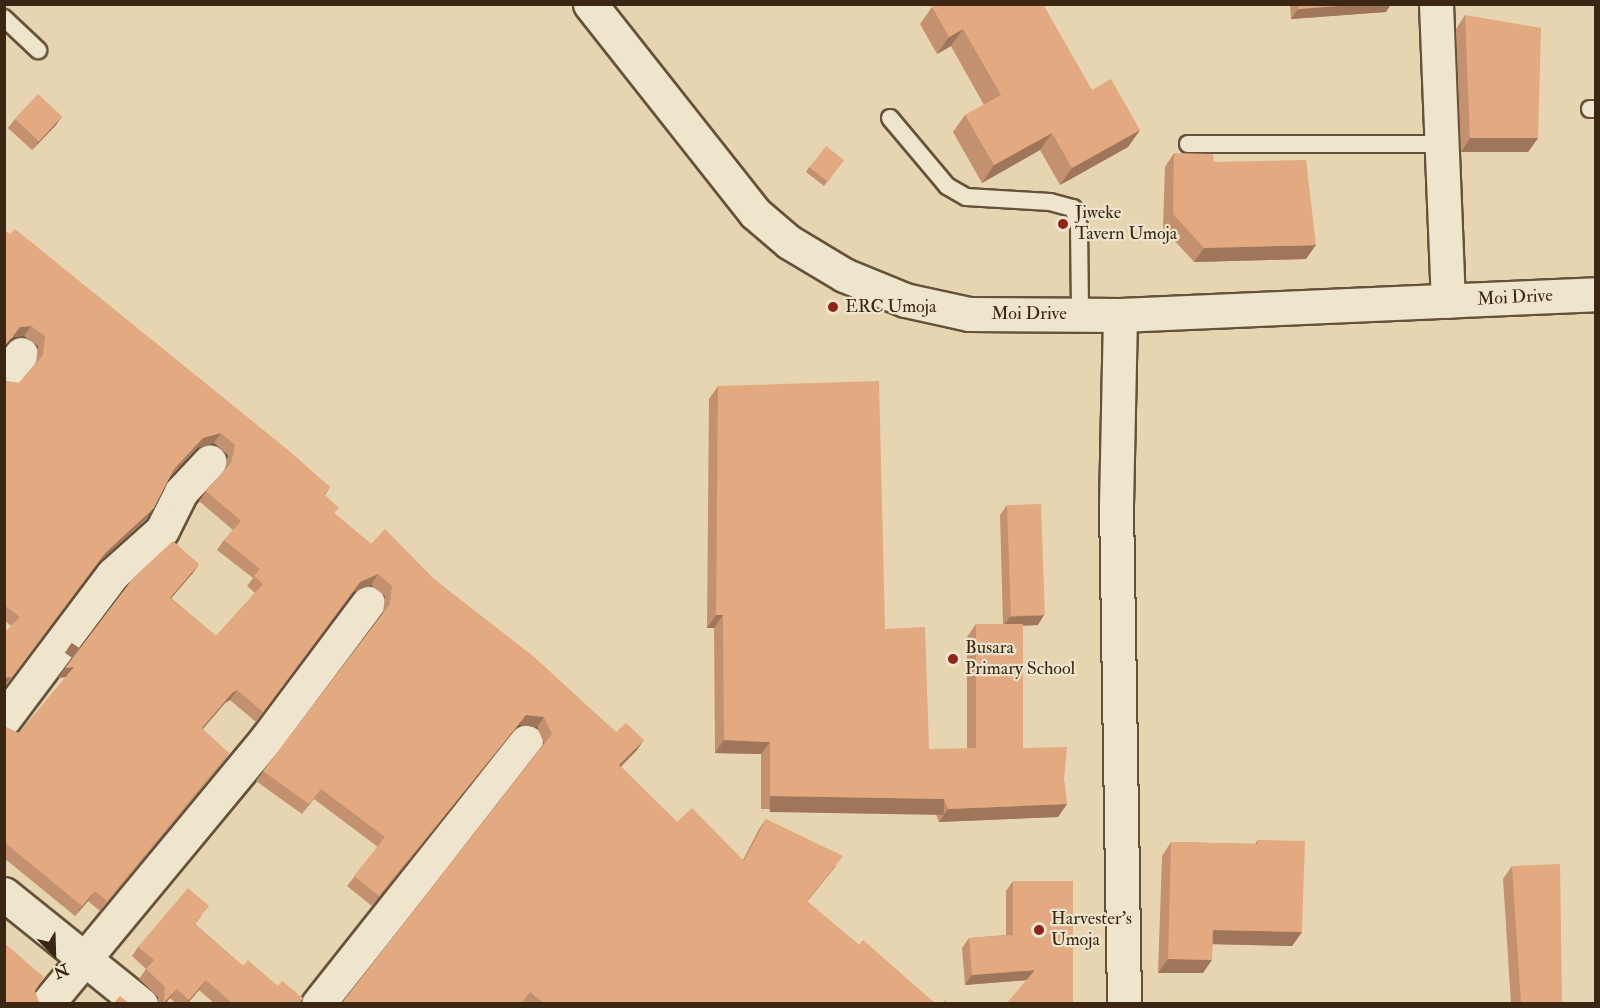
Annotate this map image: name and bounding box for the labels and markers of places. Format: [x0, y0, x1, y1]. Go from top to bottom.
place label: Jiweke Tavern Umoja [1075, 203, 1177, 246]
marker: Jiweke Tavern Umoja [1056, 217, 1070, 231]
place label: ERC Umoja [845, 296, 936, 318]
marker: ERC Umoja [826, 300, 840, 314]
place label: Busara Primary School [965, 638, 1075, 680]
marker: Busara Primary School [946, 652, 960, 666]
place label: Harvester's Umoja [1051, 909, 1132, 952]
marker: Harvester's Umoja [1032, 923, 1046, 937]

